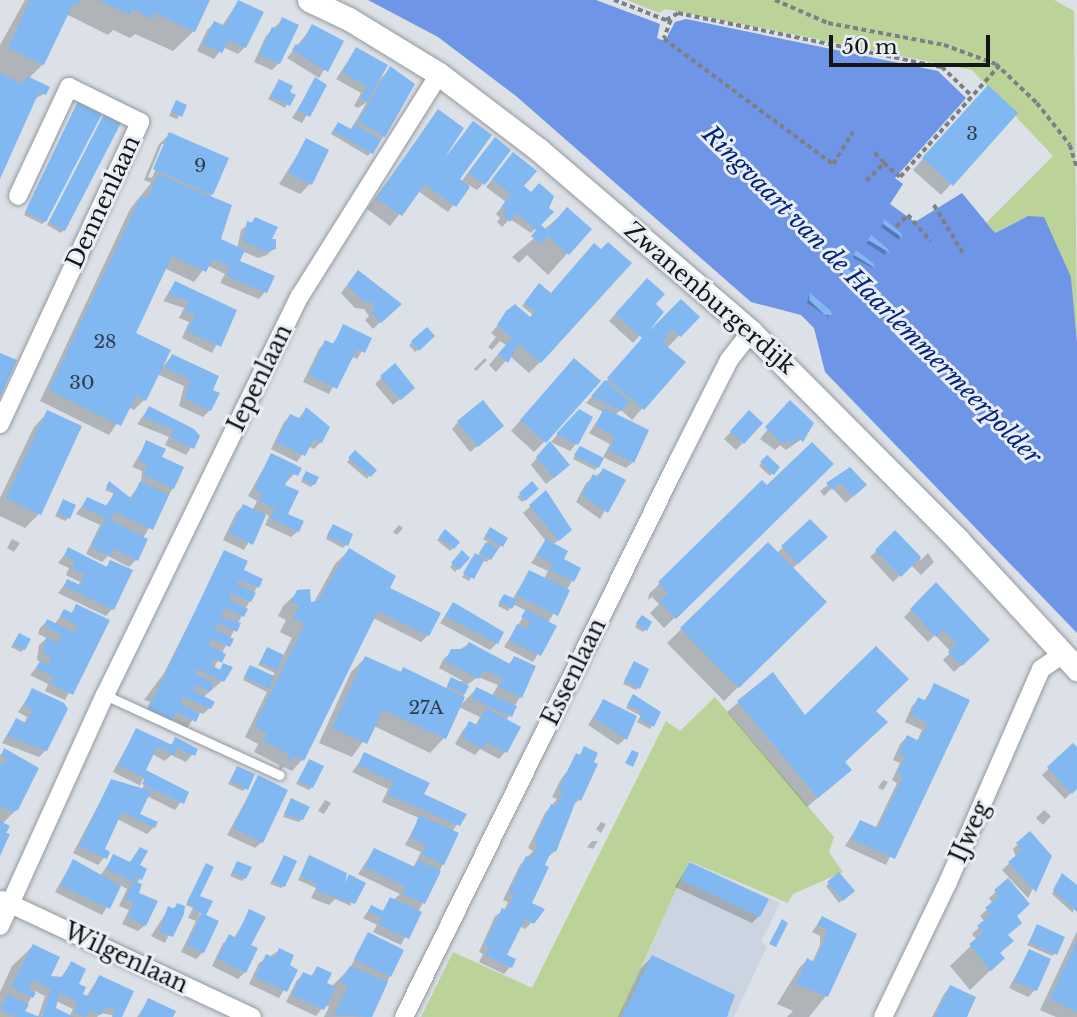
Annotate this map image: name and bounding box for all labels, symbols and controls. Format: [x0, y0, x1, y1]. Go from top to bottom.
scale bar [832, 21, 993, 65]
text: 50 m [842, 34, 897, 60]
water label: Ringvaart van de Haarlemmermeerpolder [696, 119, 1048, 471]
house number: 3 [966, 123, 978, 145]
street label: Dennenlaan [60, 131, 146, 273]
house number: 9 [194, 155, 206, 177]
street label: Zwanenburgerdijk [619, 216, 801, 380]
street label: Iepenlaan [222, 320, 298, 436]
house number: 28 [93, 331, 117, 353]
house number: 30 [69, 372, 95, 394]
street label: Essenlaan [536, 614, 612, 730]
house number: 27A [408, 697, 444, 719]
street label: IJweg [944, 797, 996, 867]
street label: Wilgenlaan [60, 917, 192, 999]

